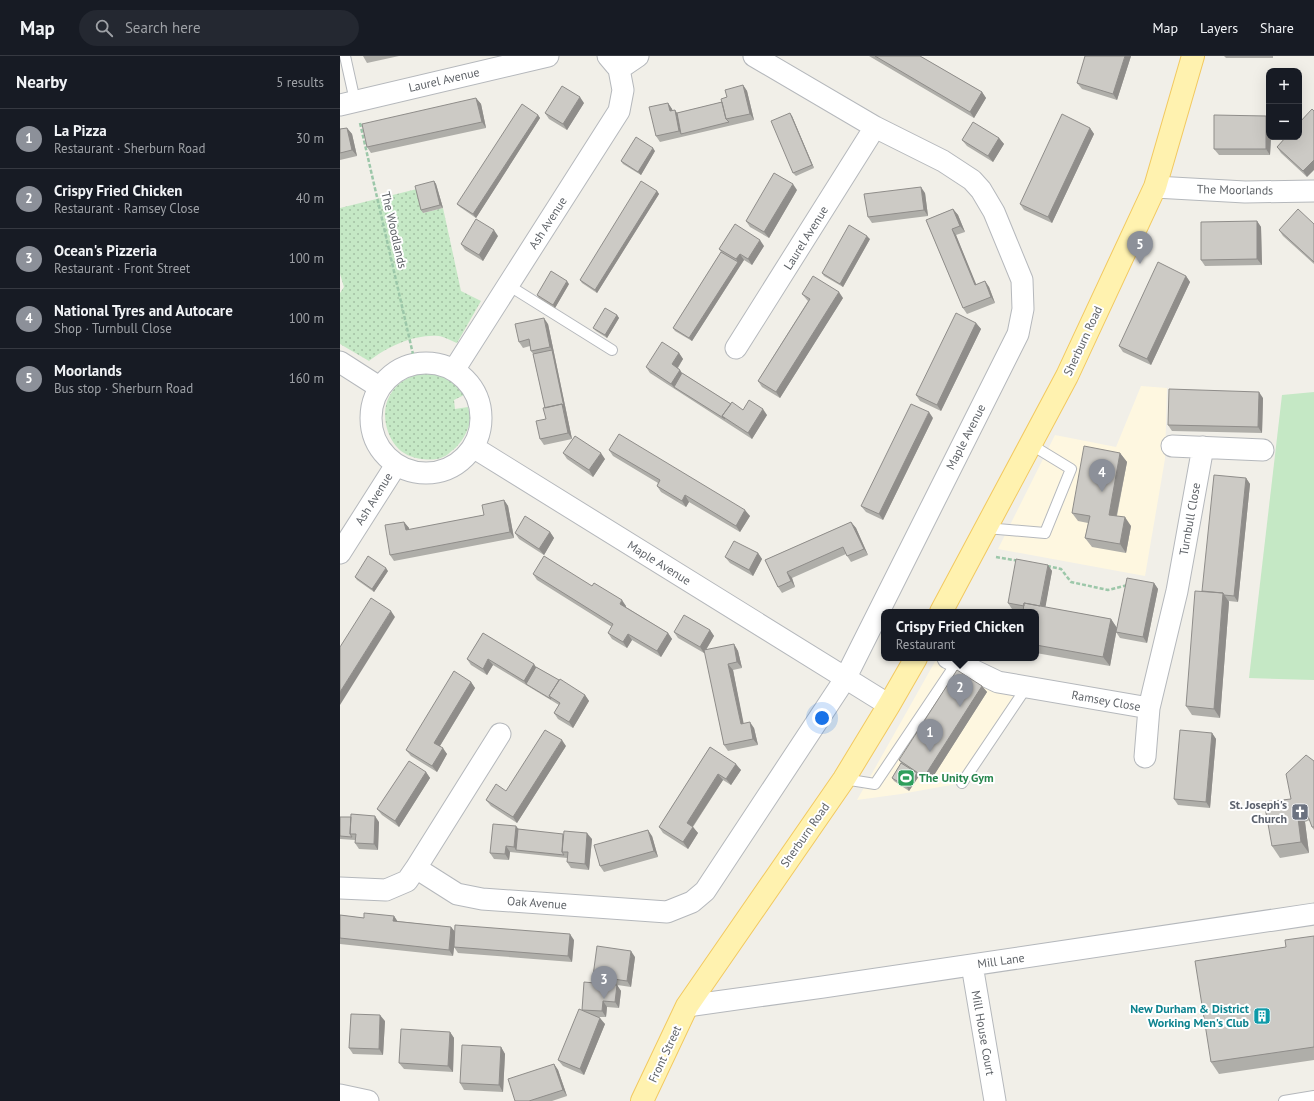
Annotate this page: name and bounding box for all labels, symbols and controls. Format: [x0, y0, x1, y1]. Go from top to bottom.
search box [79, 10, 359, 46]
text: Map [20, 16, 55, 40]
icon: search [93, 17, 115, 39]
text: Search here [125, 18, 201, 37]
text: Map [1152, 19, 1178, 37]
text: Layers [1200, 19, 1238, 37]
text: Share [1260, 19, 1294, 37]
street label: Laurel Avenue [407, 64, 481, 95]
map controls [1266, 68, 1302, 140]
button: + [1266, 68, 1302, 104]
text: Nearby [16, 71, 67, 93]
text: 5 results [276, 74, 324, 91]
button: − [1266, 104, 1302, 140]
text: La Pizza [54, 121, 107, 140]
text: 1 [25, 130, 33, 147]
text: 30 m [296, 130, 324, 147]
text: Restaurant · Sherburn Road [54, 140, 205, 157]
text: Crispy Fried Chicken [54, 181, 183, 200]
street label: The Moorlands [1197, 181, 1273, 198]
text: 2 [25, 190, 33, 207]
text: 40 m [296, 190, 324, 207]
street label: The Woodlands [378, 190, 411, 270]
street label: Ash Avenue [525, 194, 570, 252]
text: Restaurant · Ramsey Close [54, 200, 200, 217]
street label: Laurel Avenue [780, 203, 831, 272]
pin: 5 [1127, 231, 1153, 264]
text: Ocean's Pizzeria [54, 241, 157, 260]
text: 3 [25, 250, 33, 267]
text: 100 m [289, 250, 324, 267]
text: Restaurant · Front Street [54, 260, 190, 277]
text: National Tyres and Autocare [54, 301, 233, 320]
street label: Sherburn Road [1060, 303, 1105, 378]
text: 4 [25, 310, 33, 327]
text: 100 m [289, 310, 324, 327]
text: Shop · Turnbull Close [54, 320, 172, 337]
text: Moorlands [54, 361, 122, 380]
text: 5 [25, 370, 33, 387]
text: 160 m [289, 370, 324, 387]
text: Bus stop · Sherburn Road [54, 380, 193, 397]
street label: Maple Avenue [943, 401, 989, 472]
pin: 4 [1089, 459, 1115, 492]
street label: Ash Avenue [352, 470, 396, 528]
street label: Turnbull Close [1176, 481, 1203, 556]
street label: Maple Avenue [625, 537, 694, 588]
popup [881, 609, 1039, 661]
text: Crispy Fried Chicken [896, 617, 1024, 636]
text: Restaurant [896, 636, 955, 653]
pin: 2 [947, 674, 973, 707]
street label: Ramsey Close [1070, 687, 1142, 714]
your location [812, 708, 832, 728]
pin: 1 [917, 719, 943, 752]
sports icon: The Unity Gym [896, 768, 916, 788]
place label: The Unity Gym [919, 770, 994, 785]
place label: St. Joseph's Church [1229, 797, 1287, 826]
street label: Sherburn Road [777, 800, 832, 870]
church icon: St. Joseph's Church [1290, 802, 1310, 822]
street label: Oak Avenue [507, 893, 567, 912]
street label: Mill Lane [976, 950, 1025, 971]
pin: 3 [591, 966, 617, 999]
street label: Mill House Court [969, 989, 998, 1077]
place label: New Durham & District Working Men's Club [1130, 1001, 1250, 1030]
building icon: New Durham & District Working Men's Club [1252, 1006, 1272, 1026]
street label: Front Street [645, 1023, 684, 1085]

